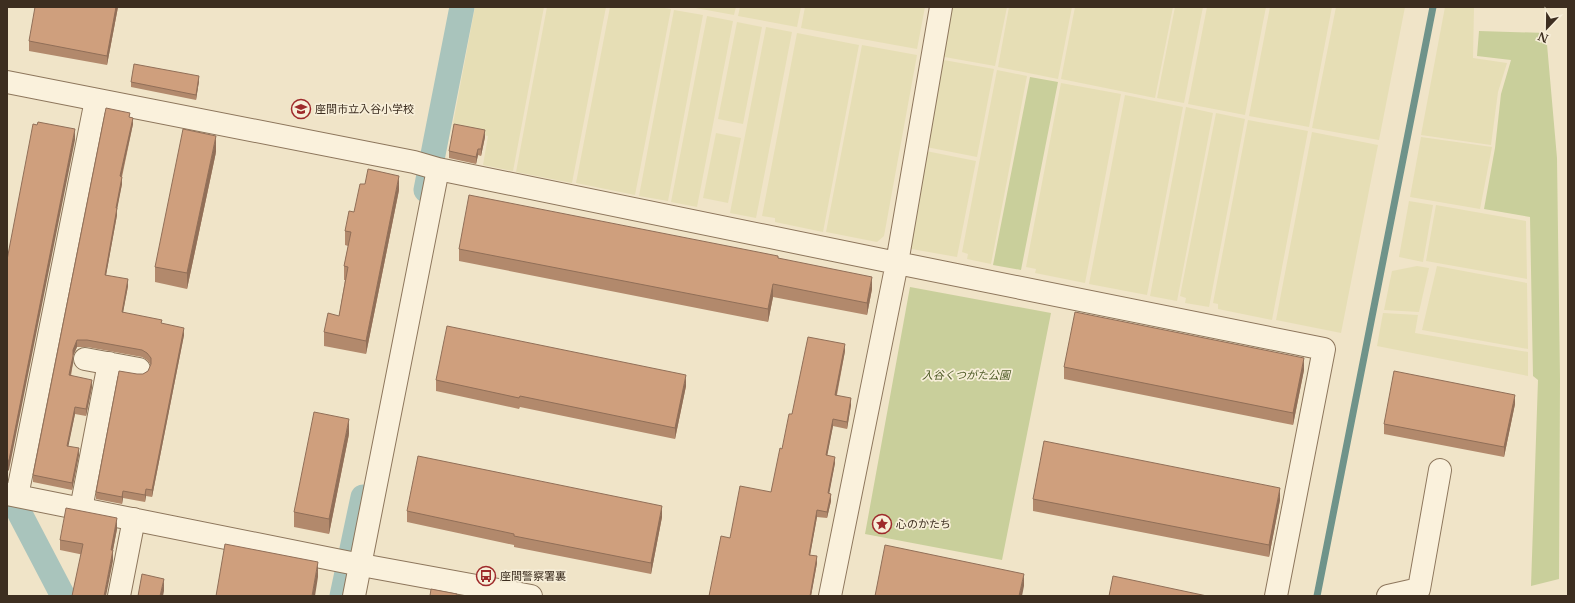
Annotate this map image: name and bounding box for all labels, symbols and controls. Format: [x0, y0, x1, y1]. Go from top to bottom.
north arrow [1527, 8, 1567, 48]
text: N [1535, 29, 1551, 46]
school or university icon: 座間市立入谷小学校 [290, 98, 312, 120]
place label: 座間市立入谷小学校 [315, 102, 414, 116]
park label: 入谷くつがた公園 [922, 368, 1012, 382]
place icon: 心のかたち [871, 513, 893, 535]
place label: 心のかたち [896, 517, 951, 531]
bus stop icon: 座間警察署裏 [475, 565, 497, 587]
place label: 座間警察署裏 [500, 569, 566, 583]

